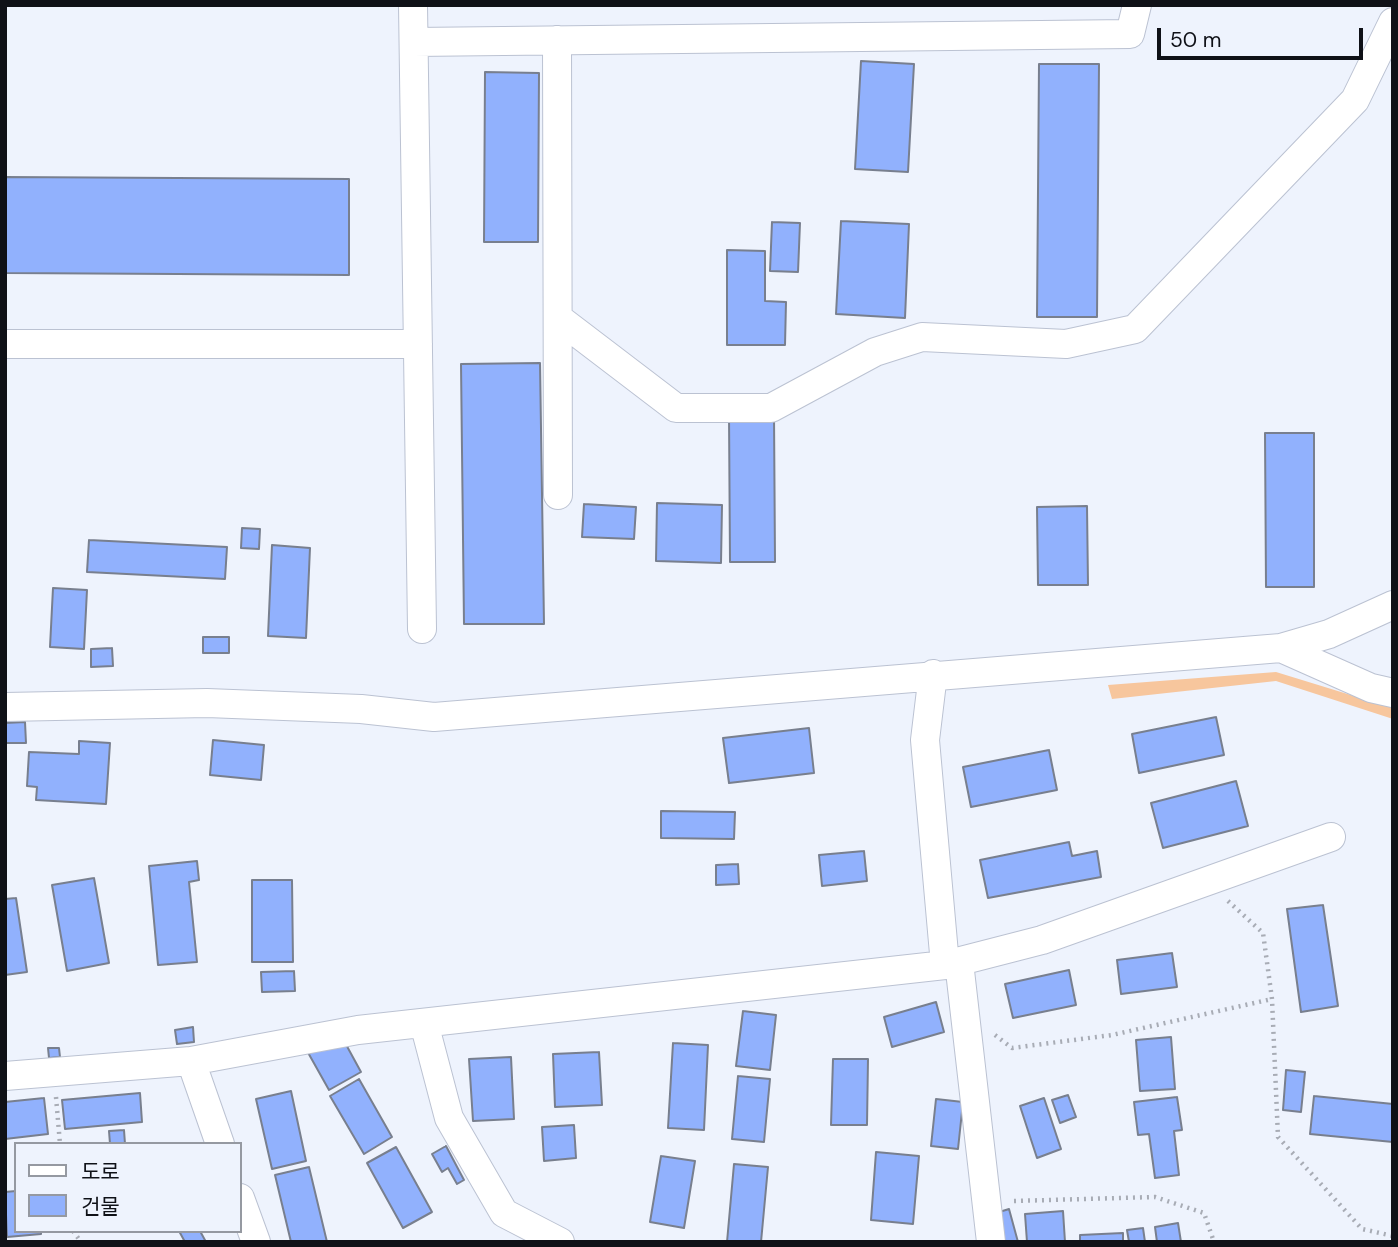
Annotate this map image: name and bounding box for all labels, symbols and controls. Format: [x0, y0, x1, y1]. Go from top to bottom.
scale bar [1160, 14, 1366, 58]
text: 50 m [1170, 26, 1221, 54]
legend [14, 1142, 242, 1233]
text: 도로 [81, 1158, 120, 1186]
text: 건물 [81, 1193, 120, 1221]

